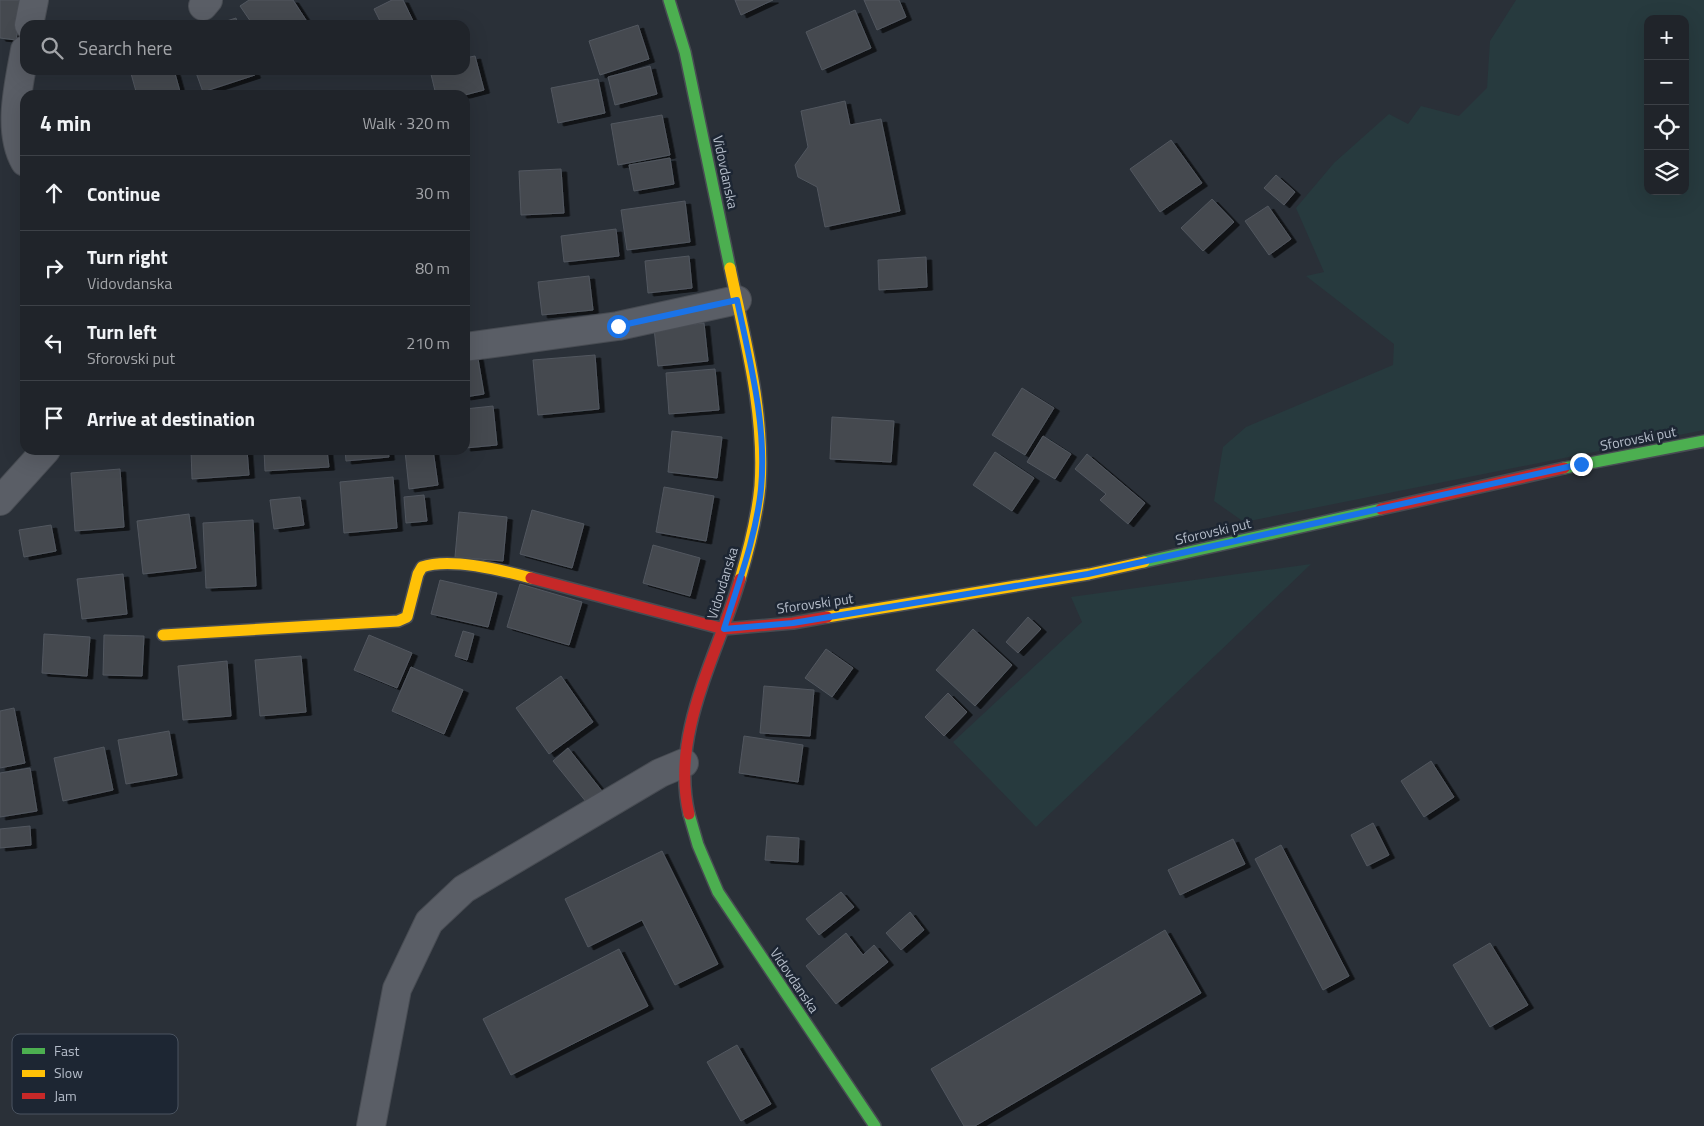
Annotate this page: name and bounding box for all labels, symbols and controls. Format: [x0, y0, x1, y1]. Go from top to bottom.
map controls [1644, 15, 1689, 195]
button: + [1644, 15, 1689, 60]
search box [20, 20, 470, 75]
text: Search here [78, 33, 172, 62]
icon: search [38, 34, 66, 62]
button: − [1644, 60, 1689, 105]
button: locate [1644, 105, 1689, 150]
text: 4 min [40, 107, 91, 139]
text: Walk · 320 m [362, 111, 450, 135]
street label: Vidovdanska [708, 133, 744, 211]
button: layers [1644, 150, 1689, 195]
icon: ahead [40, 179, 68, 207]
text: Continue [87, 179, 160, 208]
text: 30 m [415, 181, 450, 205]
text: Turn right [87, 242, 168, 271]
icon: right [40, 254, 68, 282]
text: 80 m [415, 256, 450, 280]
text: Vidovdanska [87, 271, 172, 295]
route start [607, 315, 630, 338]
text: Turn left [87, 317, 157, 346]
icon: left [40, 329, 68, 357]
text: 210 m [406, 331, 450, 355]
text: Sforovski put [87, 346, 175, 370]
icon: arrive [40, 404, 68, 432]
text: Arrive at destination [87, 404, 255, 433]
street label: Sforovski put [1598, 420, 1678, 456]
route end [1570, 453, 1593, 476]
street label: Sforovski put [1173, 512, 1253, 550]
street label: Vidovdanska [701, 544, 743, 622]
street label: Sforovski put [775, 587, 855, 619]
street label: Vidovdanska [765, 943, 825, 1017]
legend [12, 1034, 178, 1114]
text: Fast [54, 1040, 79, 1061]
text: Slow [54, 1062, 83, 1083]
text: Jam [54, 1085, 77, 1106]

